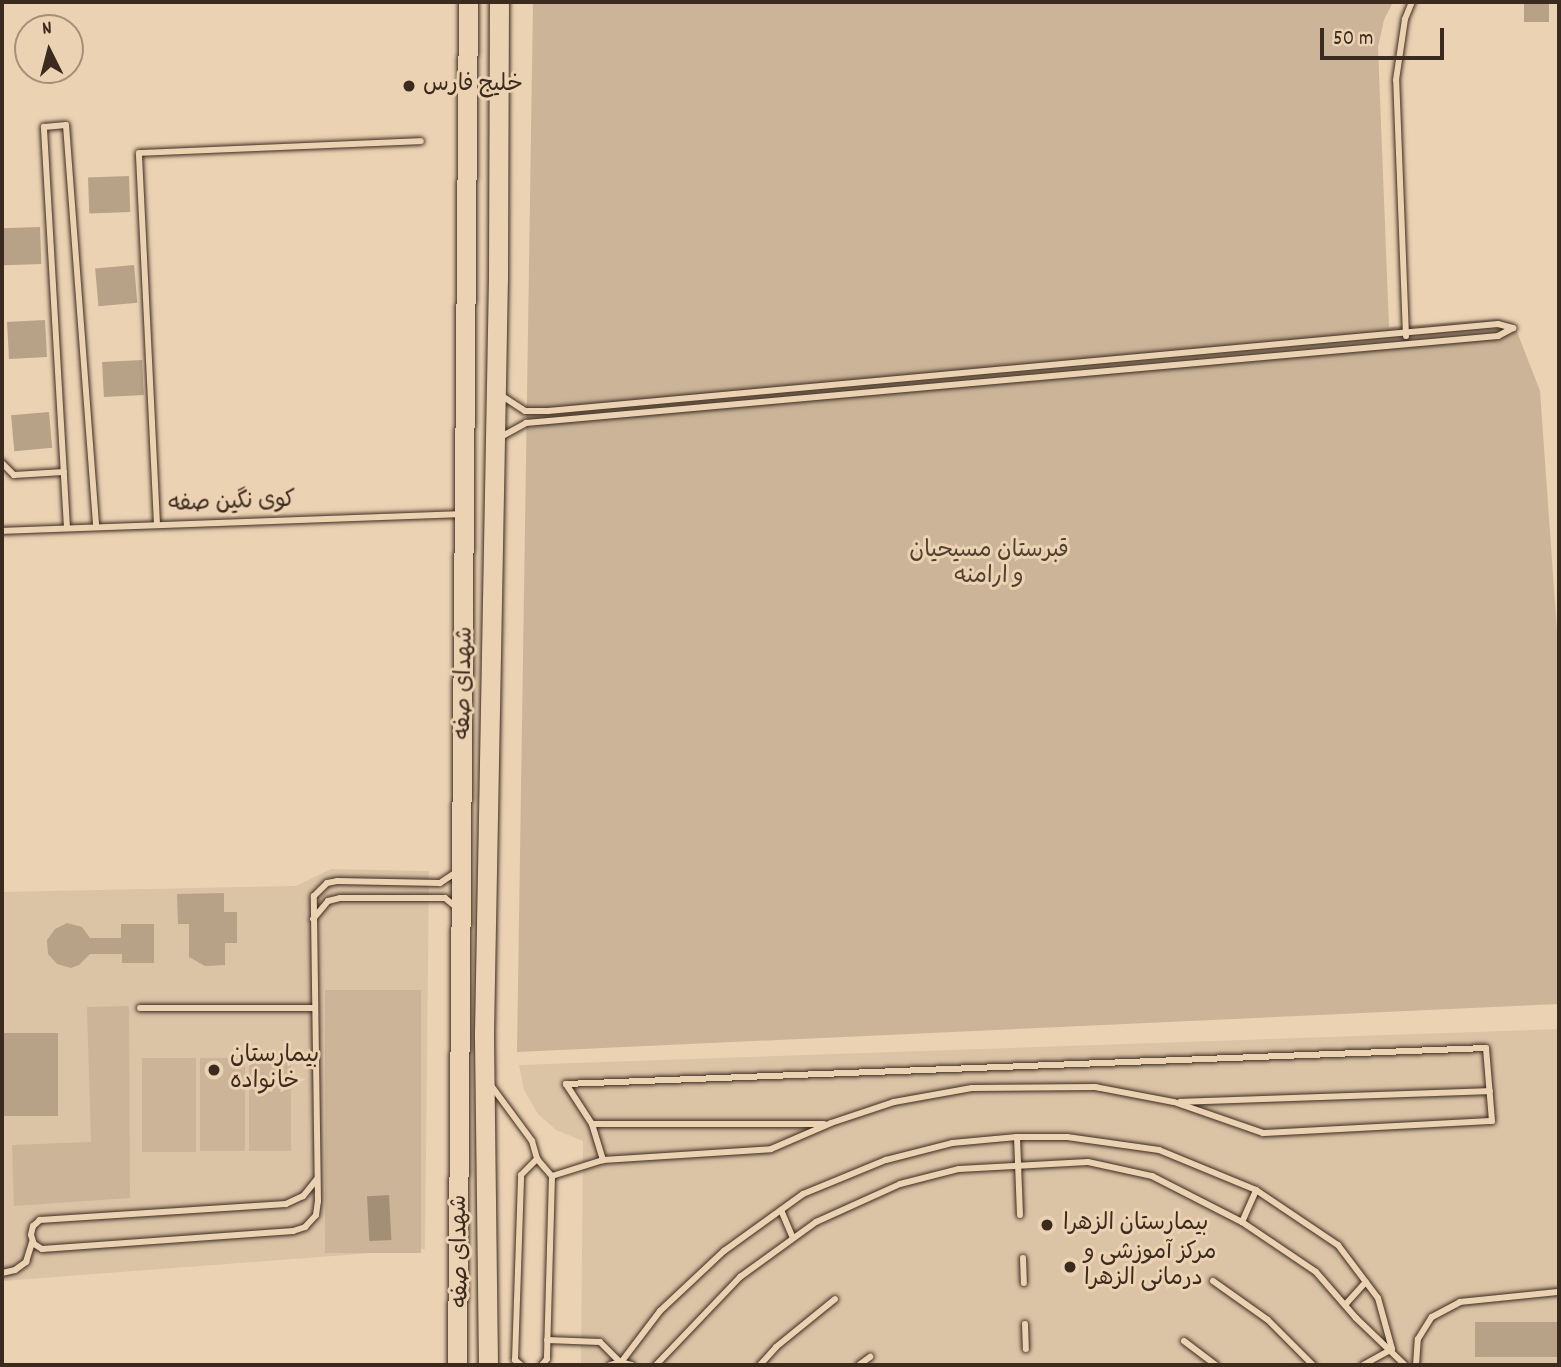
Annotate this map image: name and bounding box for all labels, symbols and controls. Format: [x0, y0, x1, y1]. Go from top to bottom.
north arrow [14, 14, 84, 84]
scale bar [1323, 14, 1447, 58]
text: N [41, 16, 53, 44]
text: 50 m [1333, 25, 1373, 55]
place label: خلیج فارس [423, 72, 523, 100]
marker: خلیج فارس [401, 78, 417, 94]
street label: کوی نگین صفه [168, 488, 296, 520]
park label: قبرستان مسیحیان و ارامنه [909, 538, 1069, 592]
street label: شهدای صفه [451, 626, 481, 740]
place label: بیمارستان خانواده [230, 1043, 319, 1097]
marker: بیمارستان خانواده [204, 1060, 224, 1080]
street label: شهدای صفه [447, 1194, 477, 1308]
place label: بیمارستان الزهرا [1063, 1211, 1209, 1239]
marker: بیمارستان الزهرا [1037, 1215, 1057, 1235]
place label: مرکز آموزشی و درمانی الزهرا [1084, 1240, 1216, 1294]
marker: مرکز آموزشی و درمانی الزهرا [1062, 1259, 1078, 1275]

